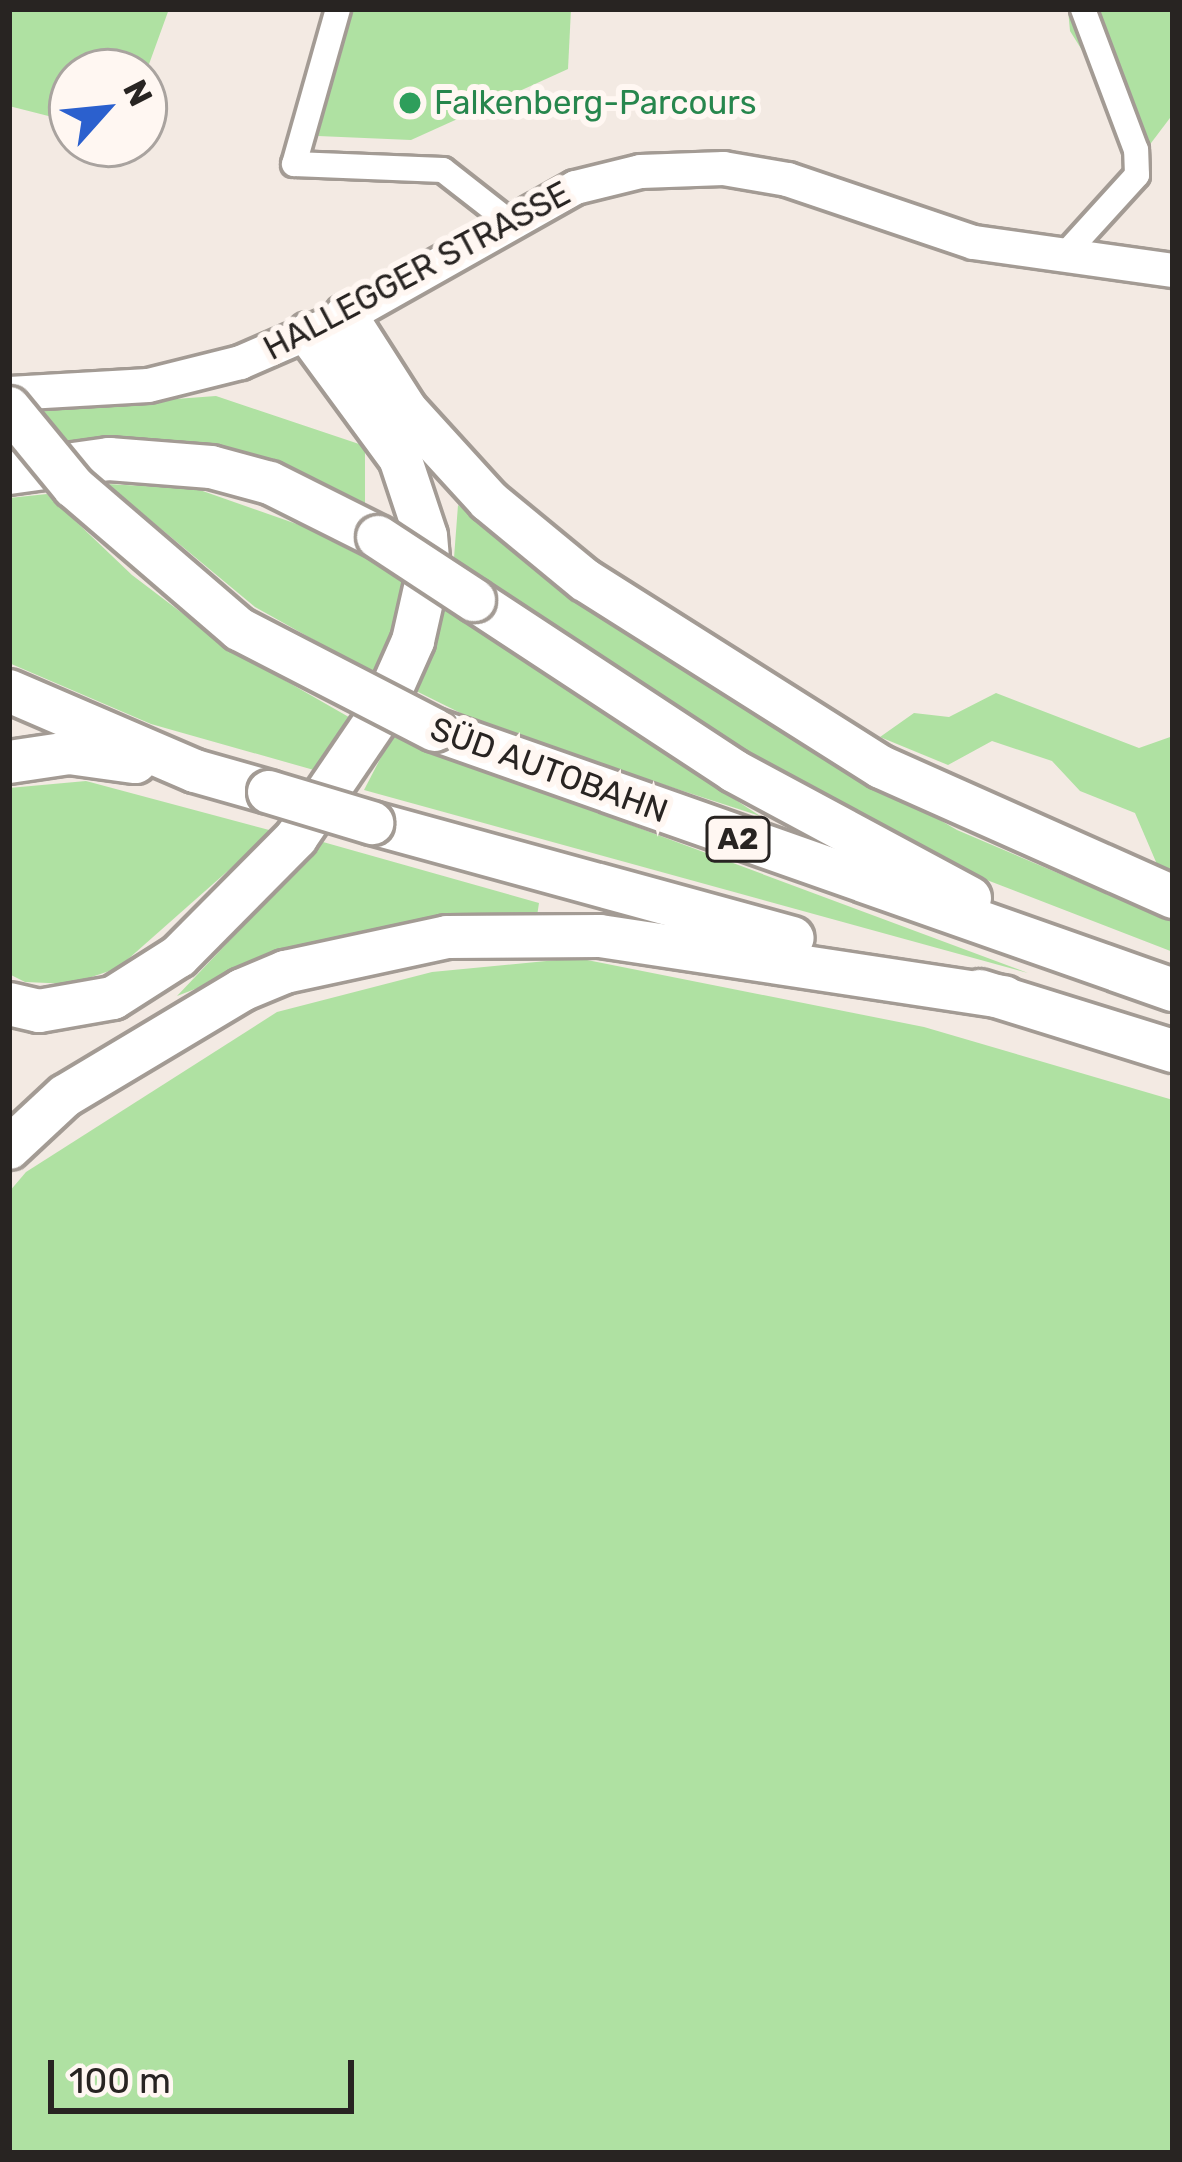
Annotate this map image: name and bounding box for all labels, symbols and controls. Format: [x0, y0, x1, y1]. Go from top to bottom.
north arrow [48, 48, 168, 168]
text: N [115, 73, 161, 112]
place label: Falkenberg-Parcours [434, 83, 757, 123]
marker: Falkenberg-Parcours [397, 90, 423, 116]
street label: HALLEGGER STRASSE [257, 173, 577, 369]
street label: SÜD AUTOBAHN [424, 709, 674, 831]
road number: A2 [705, 815, 771, 863]
scale bar [54, 2036, 360, 2110]
text: 100 m [69, 2059, 171, 2102]

